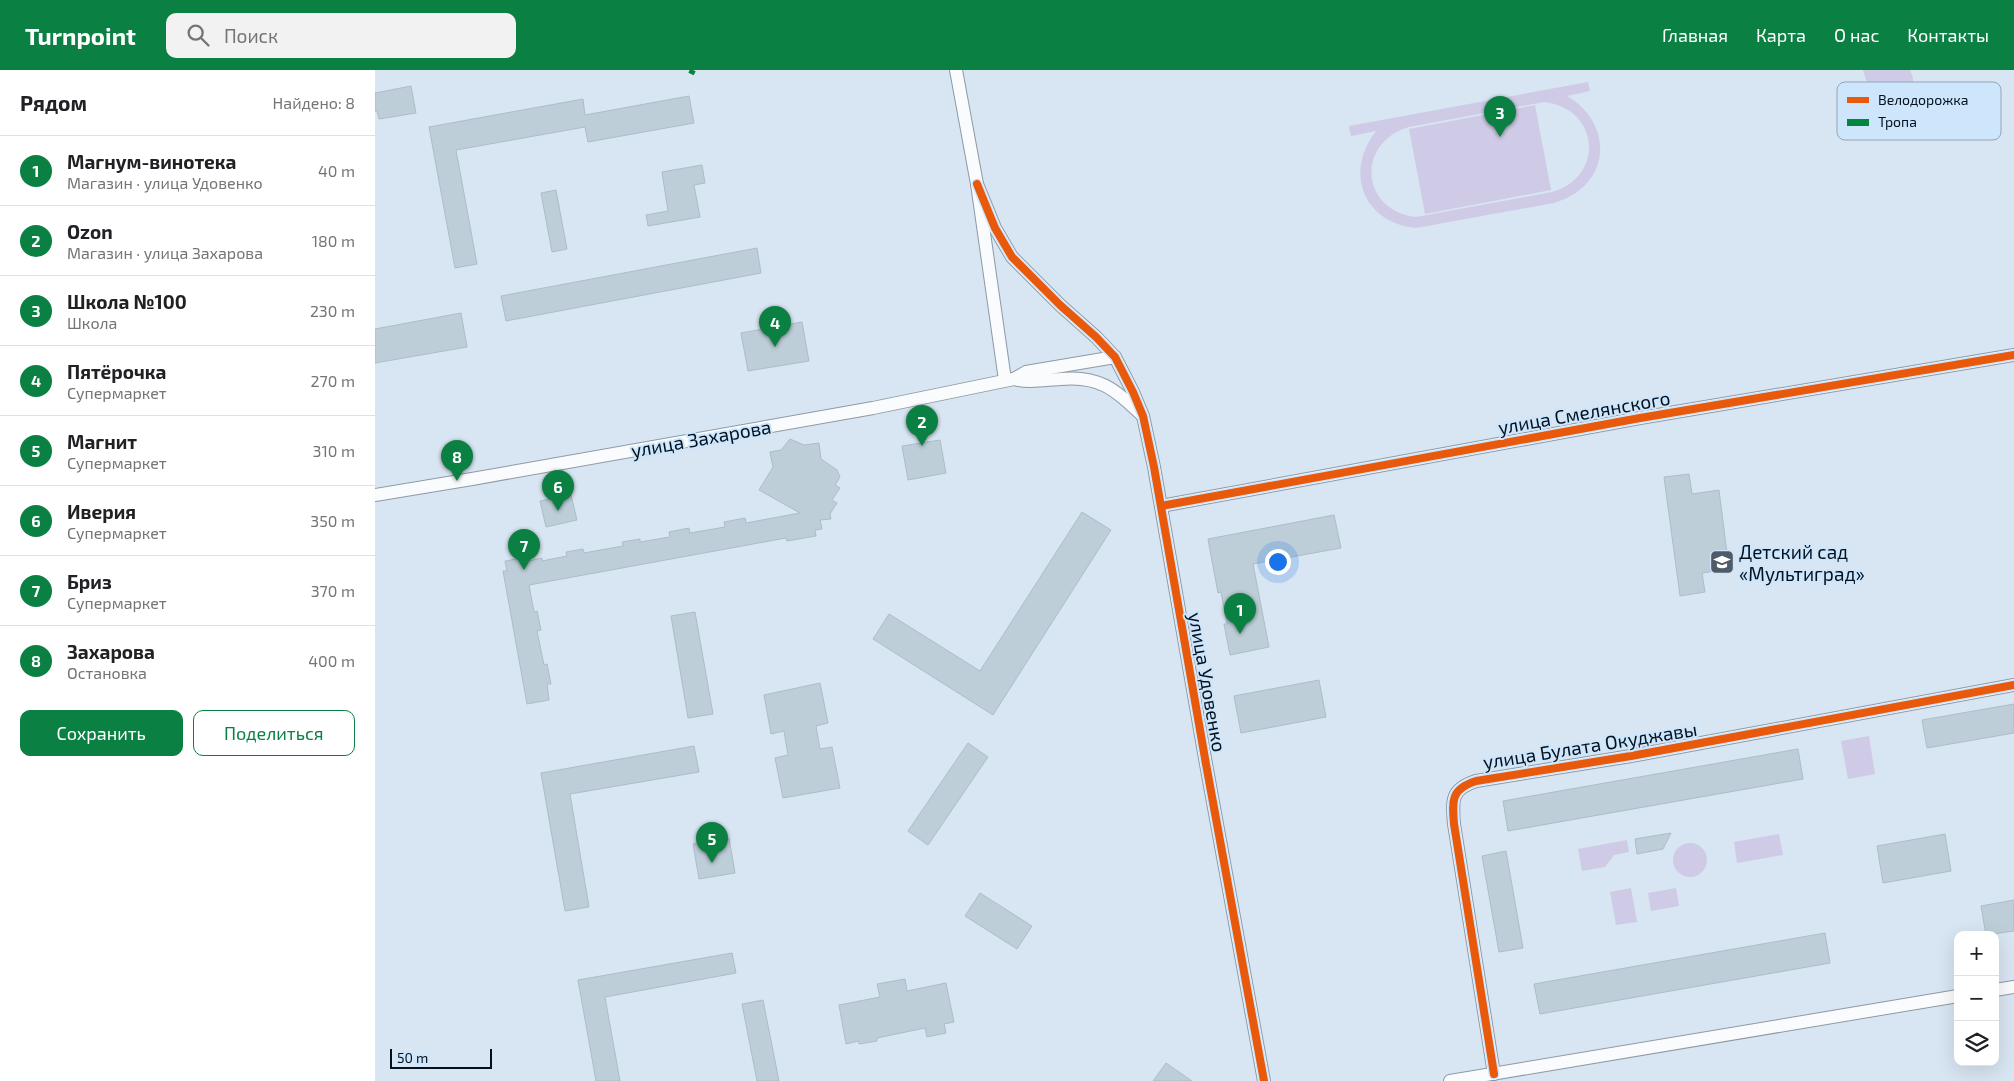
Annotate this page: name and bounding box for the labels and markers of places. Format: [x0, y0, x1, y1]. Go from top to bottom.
pin: 3 [1484, 96, 1516, 137]
pin: 4 [759, 306, 791, 347]
pin: 2 [906, 405, 938, 446]
pin: 8 [441, 440, 473, 481]
pin: 6 [542, 470, 574, 511]
pin: 7 [508, 529, 540, 570]
place label: Детский сад «Мультиград» [1739, 540, 1865, 586]
school or university icon: Детский сад «Мультиград» [1709, 549, 1735, 575]
pin: 1 [1224, 593, 1256, 634]
pin: 5 [696, 822, 728, 863]

